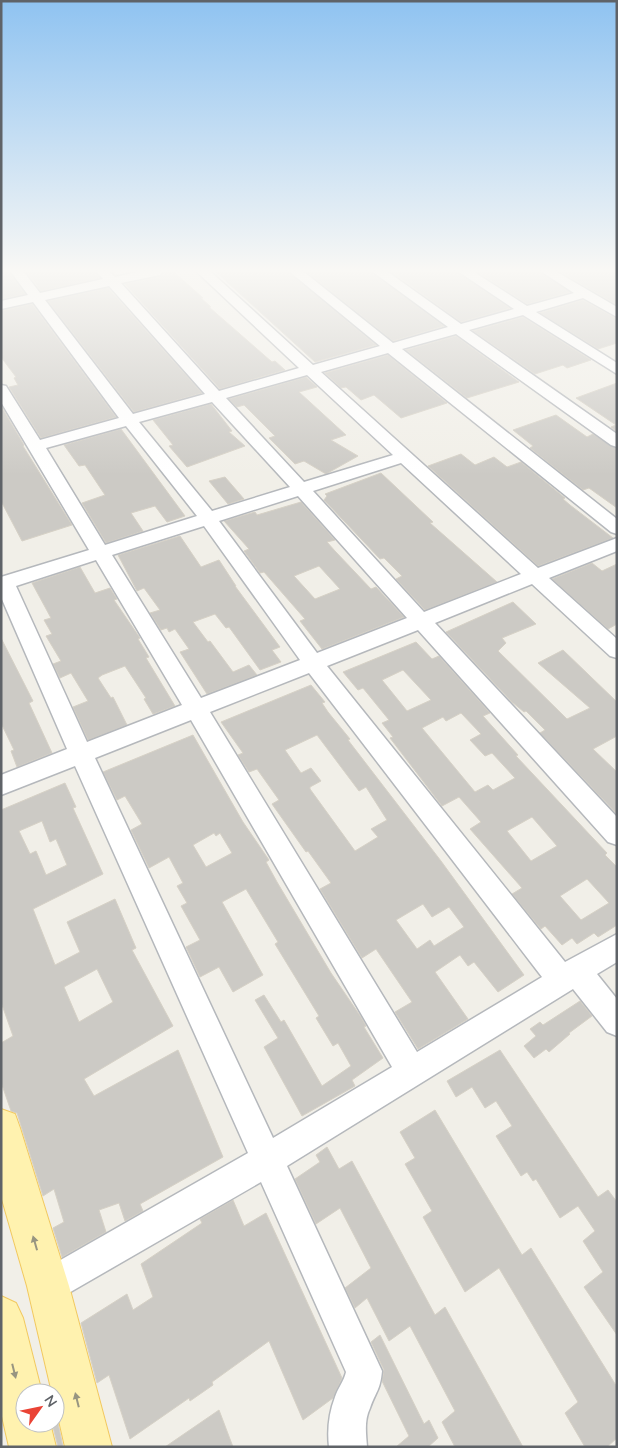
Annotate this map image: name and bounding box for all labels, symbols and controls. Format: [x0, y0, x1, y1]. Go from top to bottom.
one-way arrow [31, 1235, 39, 1250]
one-way arrow [10, 1363, 18, 1378]
north arrow [15, 1383, 65, 1433]
text: N [40, 1392, 61, 1410]
one-way arrow [73, 1392, 81, 1407]

